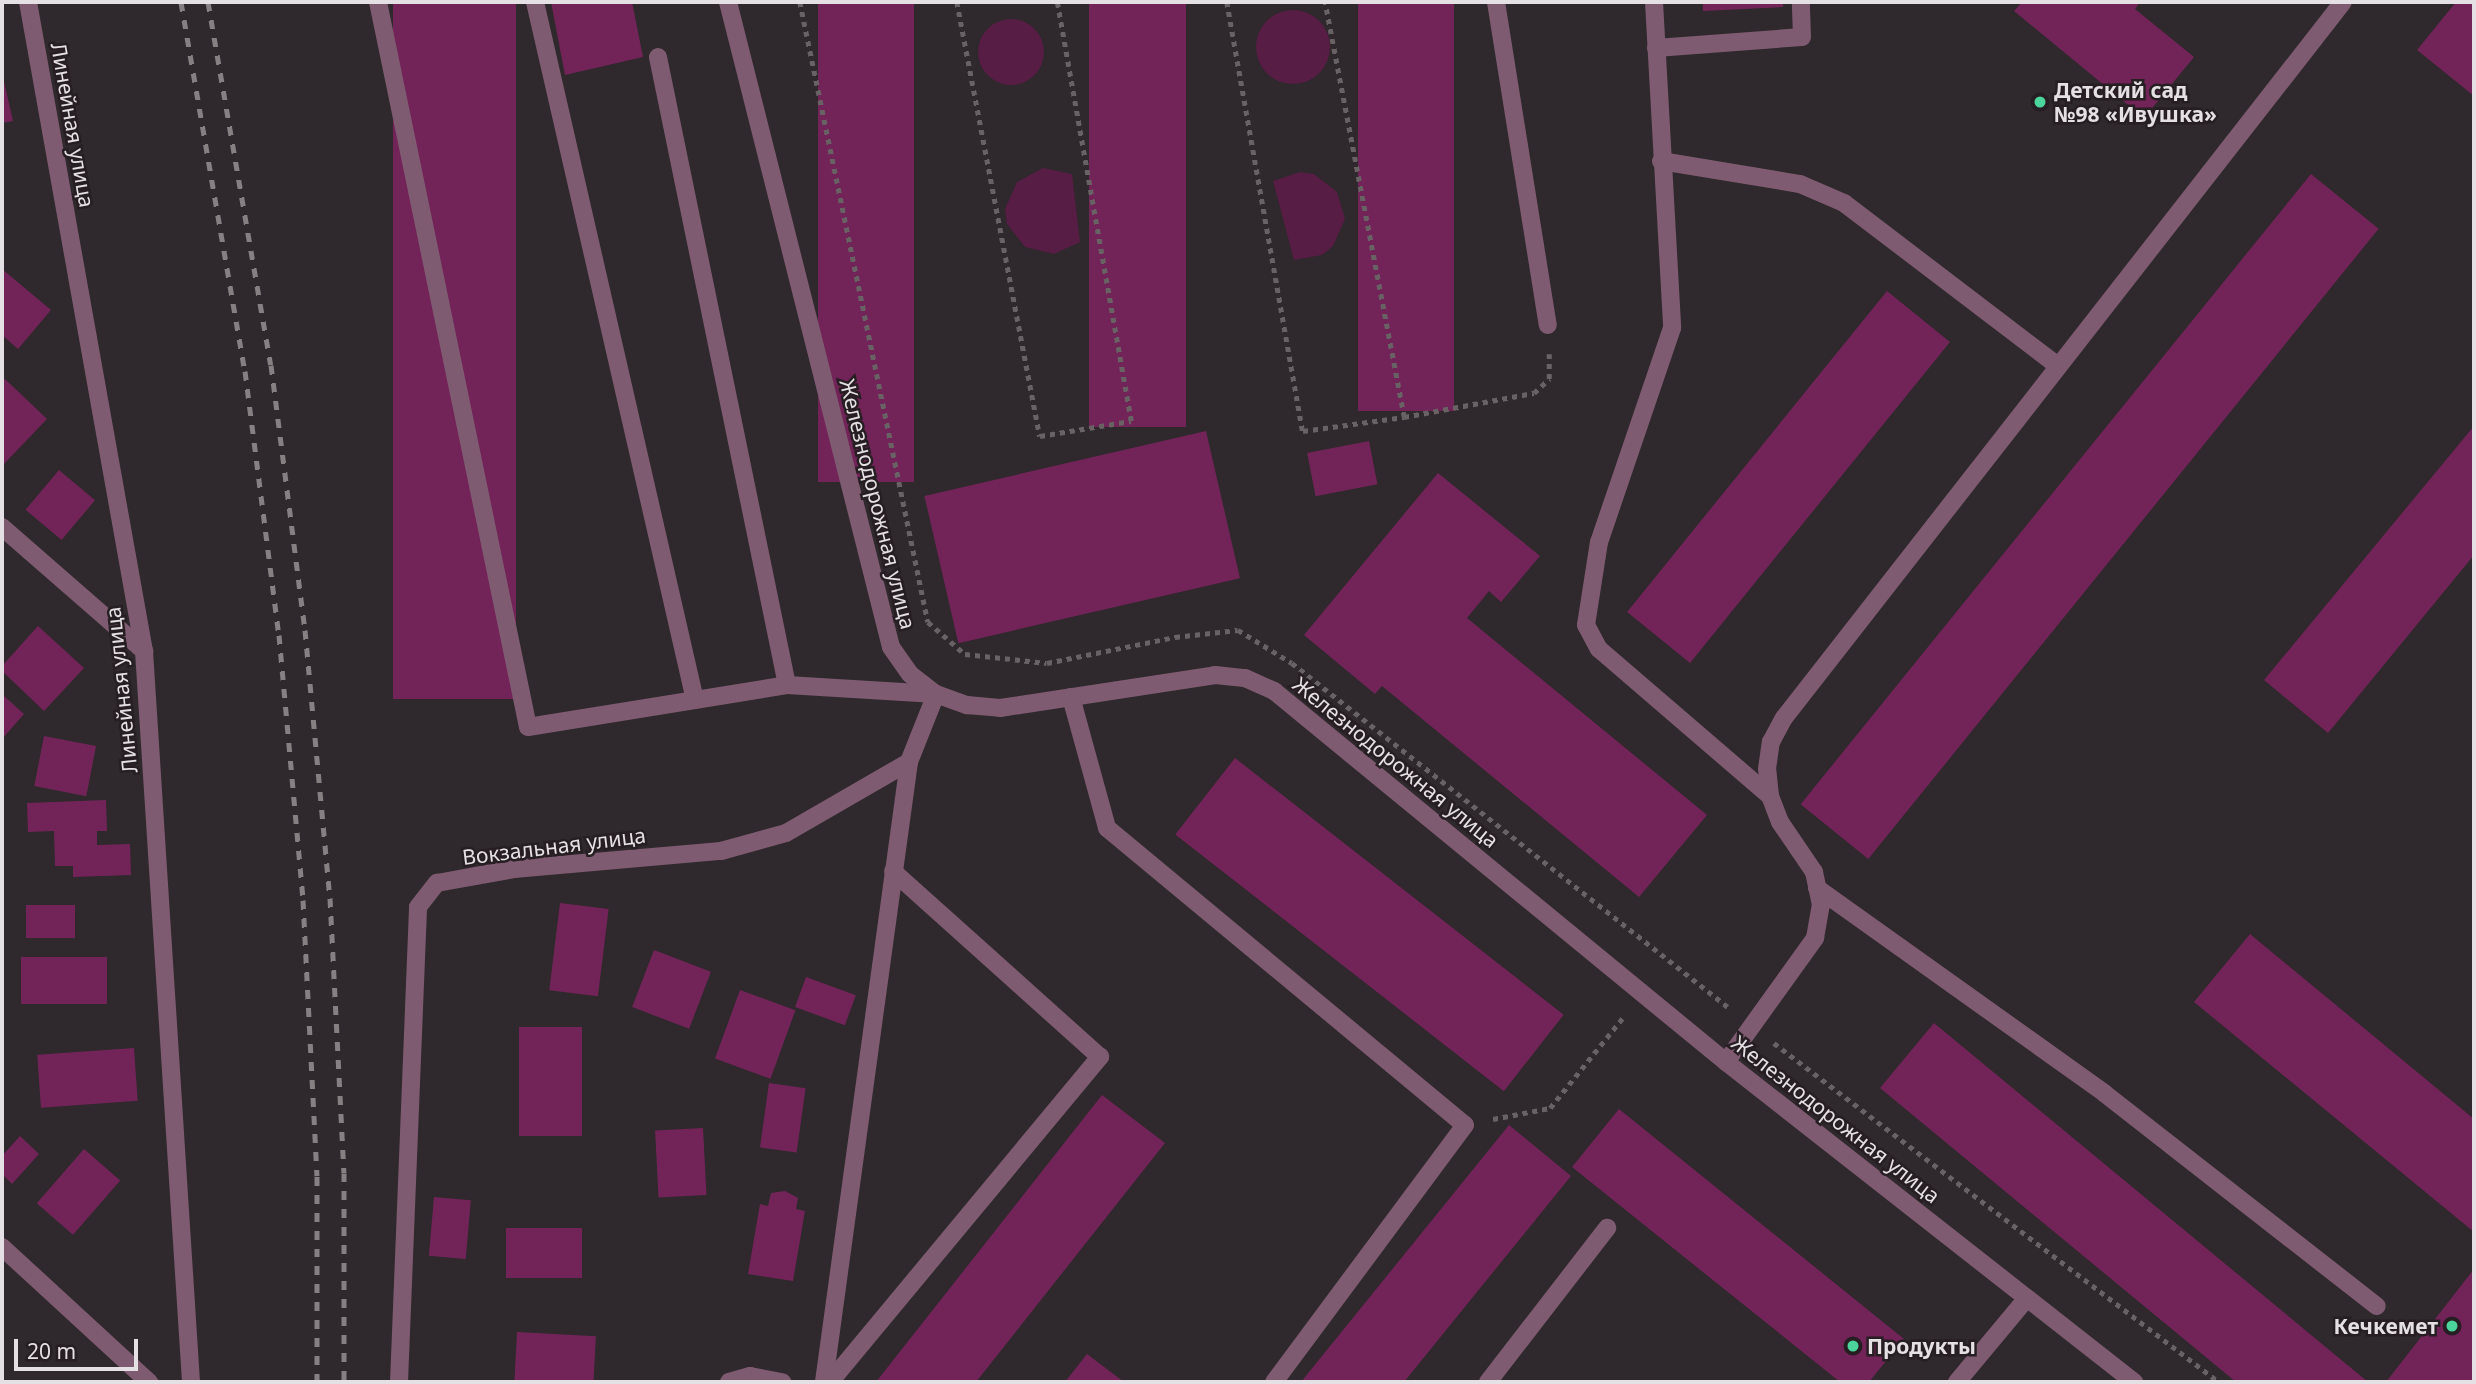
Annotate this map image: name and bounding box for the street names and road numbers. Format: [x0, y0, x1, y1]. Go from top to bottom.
street label: Линейная улица [46, 41, 100, 209]
street label: Железнодорожная улица [835, 376, 921, 632]
street label: Линейная улица [100, 606, 142, 774]
street label: Железнодорожная улица [1288, 671, 1504, 853]
street label: Вокзальная улица [461, 822, 647, 870]
street label: Железнодорожная улица [1727, 1030, 1945, 1208]

